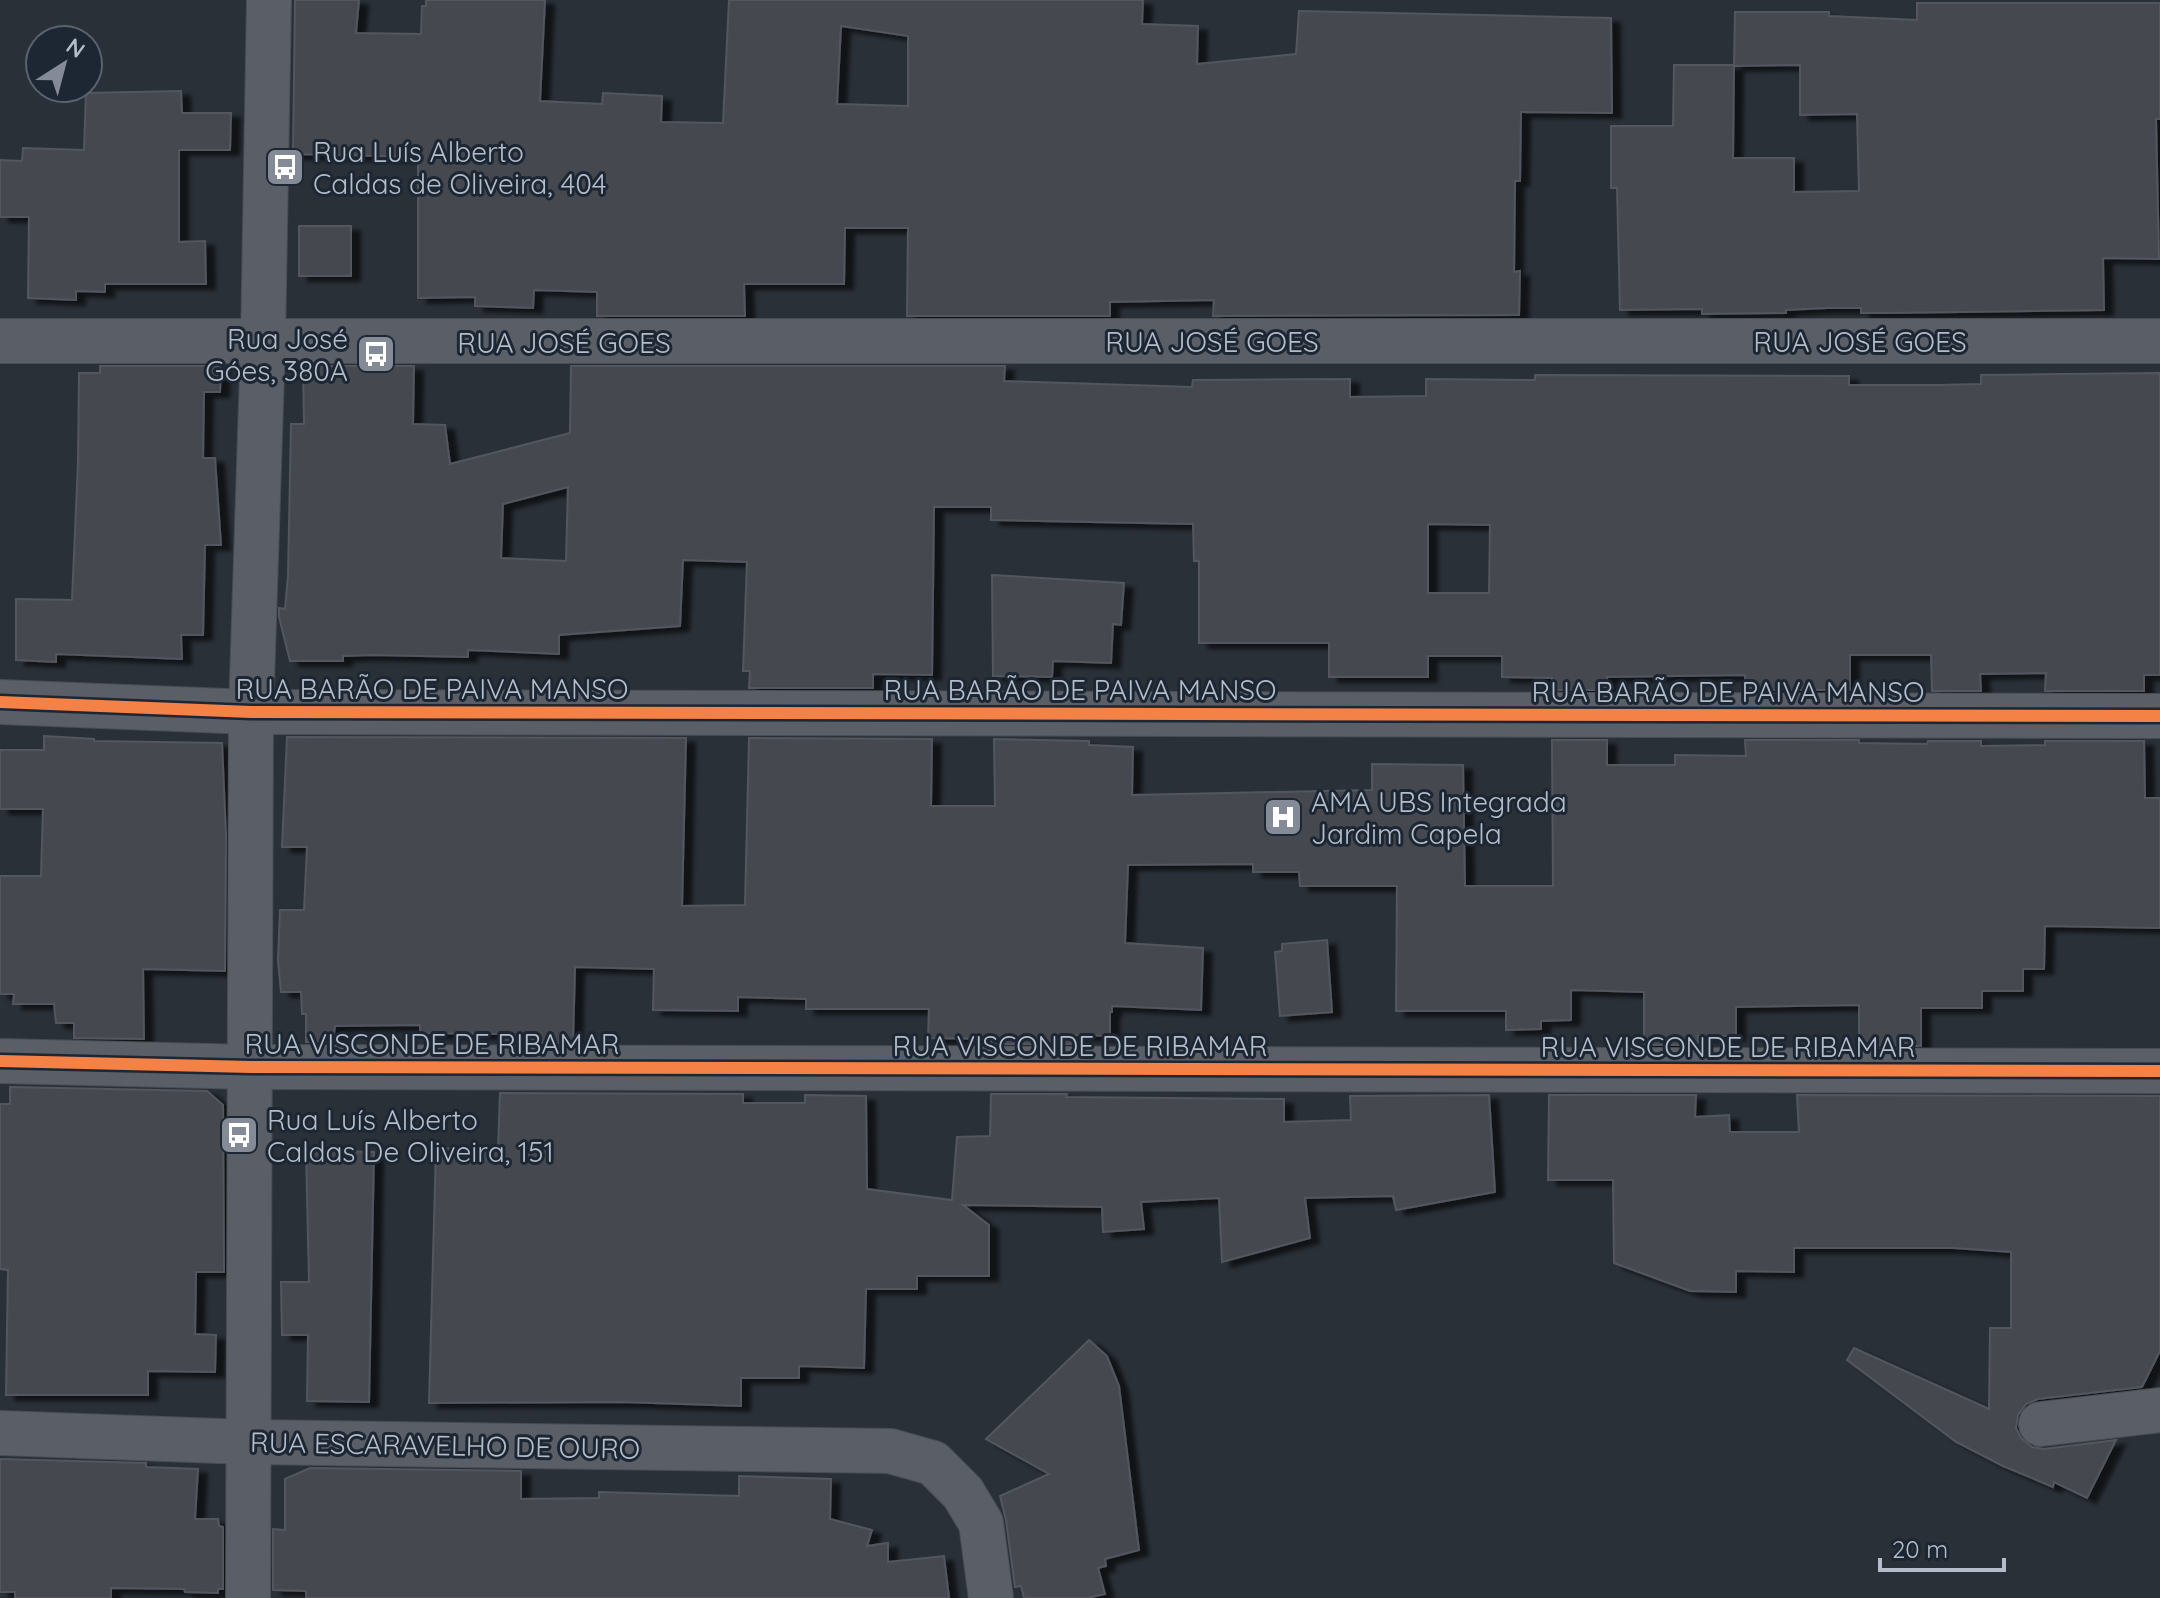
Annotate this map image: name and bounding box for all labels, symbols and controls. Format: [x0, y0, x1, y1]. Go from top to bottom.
north arrow [24, 24, 104, 104]
text: N [61, 32, 91, 64]
place label: Rua Luís Alberto Caldas de Oliveira, 404 [313, 134, 607, 201]
bus stop icon: Rua Luís Alberto Caldas de Oliveira, 404 [264, 146, 306, 188]
place label: Rua José Góes, 380A [205, 321, 348, 388]
street label: RUA JOSÉ GOES [1105, 324, 1319, 359]
street label: RUA JOSÉ GOES [1753, 324, 1967, 359]
street label: RUA JOSÉ GOES [457, 325, 671, 360]
bus stop icon: Rua José Góes, 380A [355, 333, 397, 375]
street label: RUA BARÃO DE PAIVA MANSO [235, 671, 629, 706]
street label: RUA BARÃO DE PAIVA MANSO [883, 672, 1277, 707]
street label: RUA BARÃO DE PAIVA MANSO [1531, 674, 1925, 709]
place label: AMA UBS Integrada Jardim Capela [1311, 784, 1567, 851]
hospital icon: AMA UBS Integrada Jardim Capela [1262, 796, 1304, 838]
street label: RUA VISCONDE DE RIBAMAR [244, 1026, 620, 1061]
street label: RUA VISCONDE DE RIBAMAR [892, 1028, 1268, 1063]
street label: RUA VISCONDE DE RIBAMAR [1540, 1029, 1916, 1064]
place label: Rua Luís Alberto Caldas De Oliveira, 151 [267, 1102, 554, 1169]
bus stop icon: Rua Luís Alberto Caldas De Oliveira, 151 [218, 1114, 260, 1156]
street label: RUA ESCARAVELHO DE OURO [250, 1424, 640, 1466]
scale bar [1880, 1522, 2004, 1572]
text: 20 m [1892, 1534, 1948, 1564]

